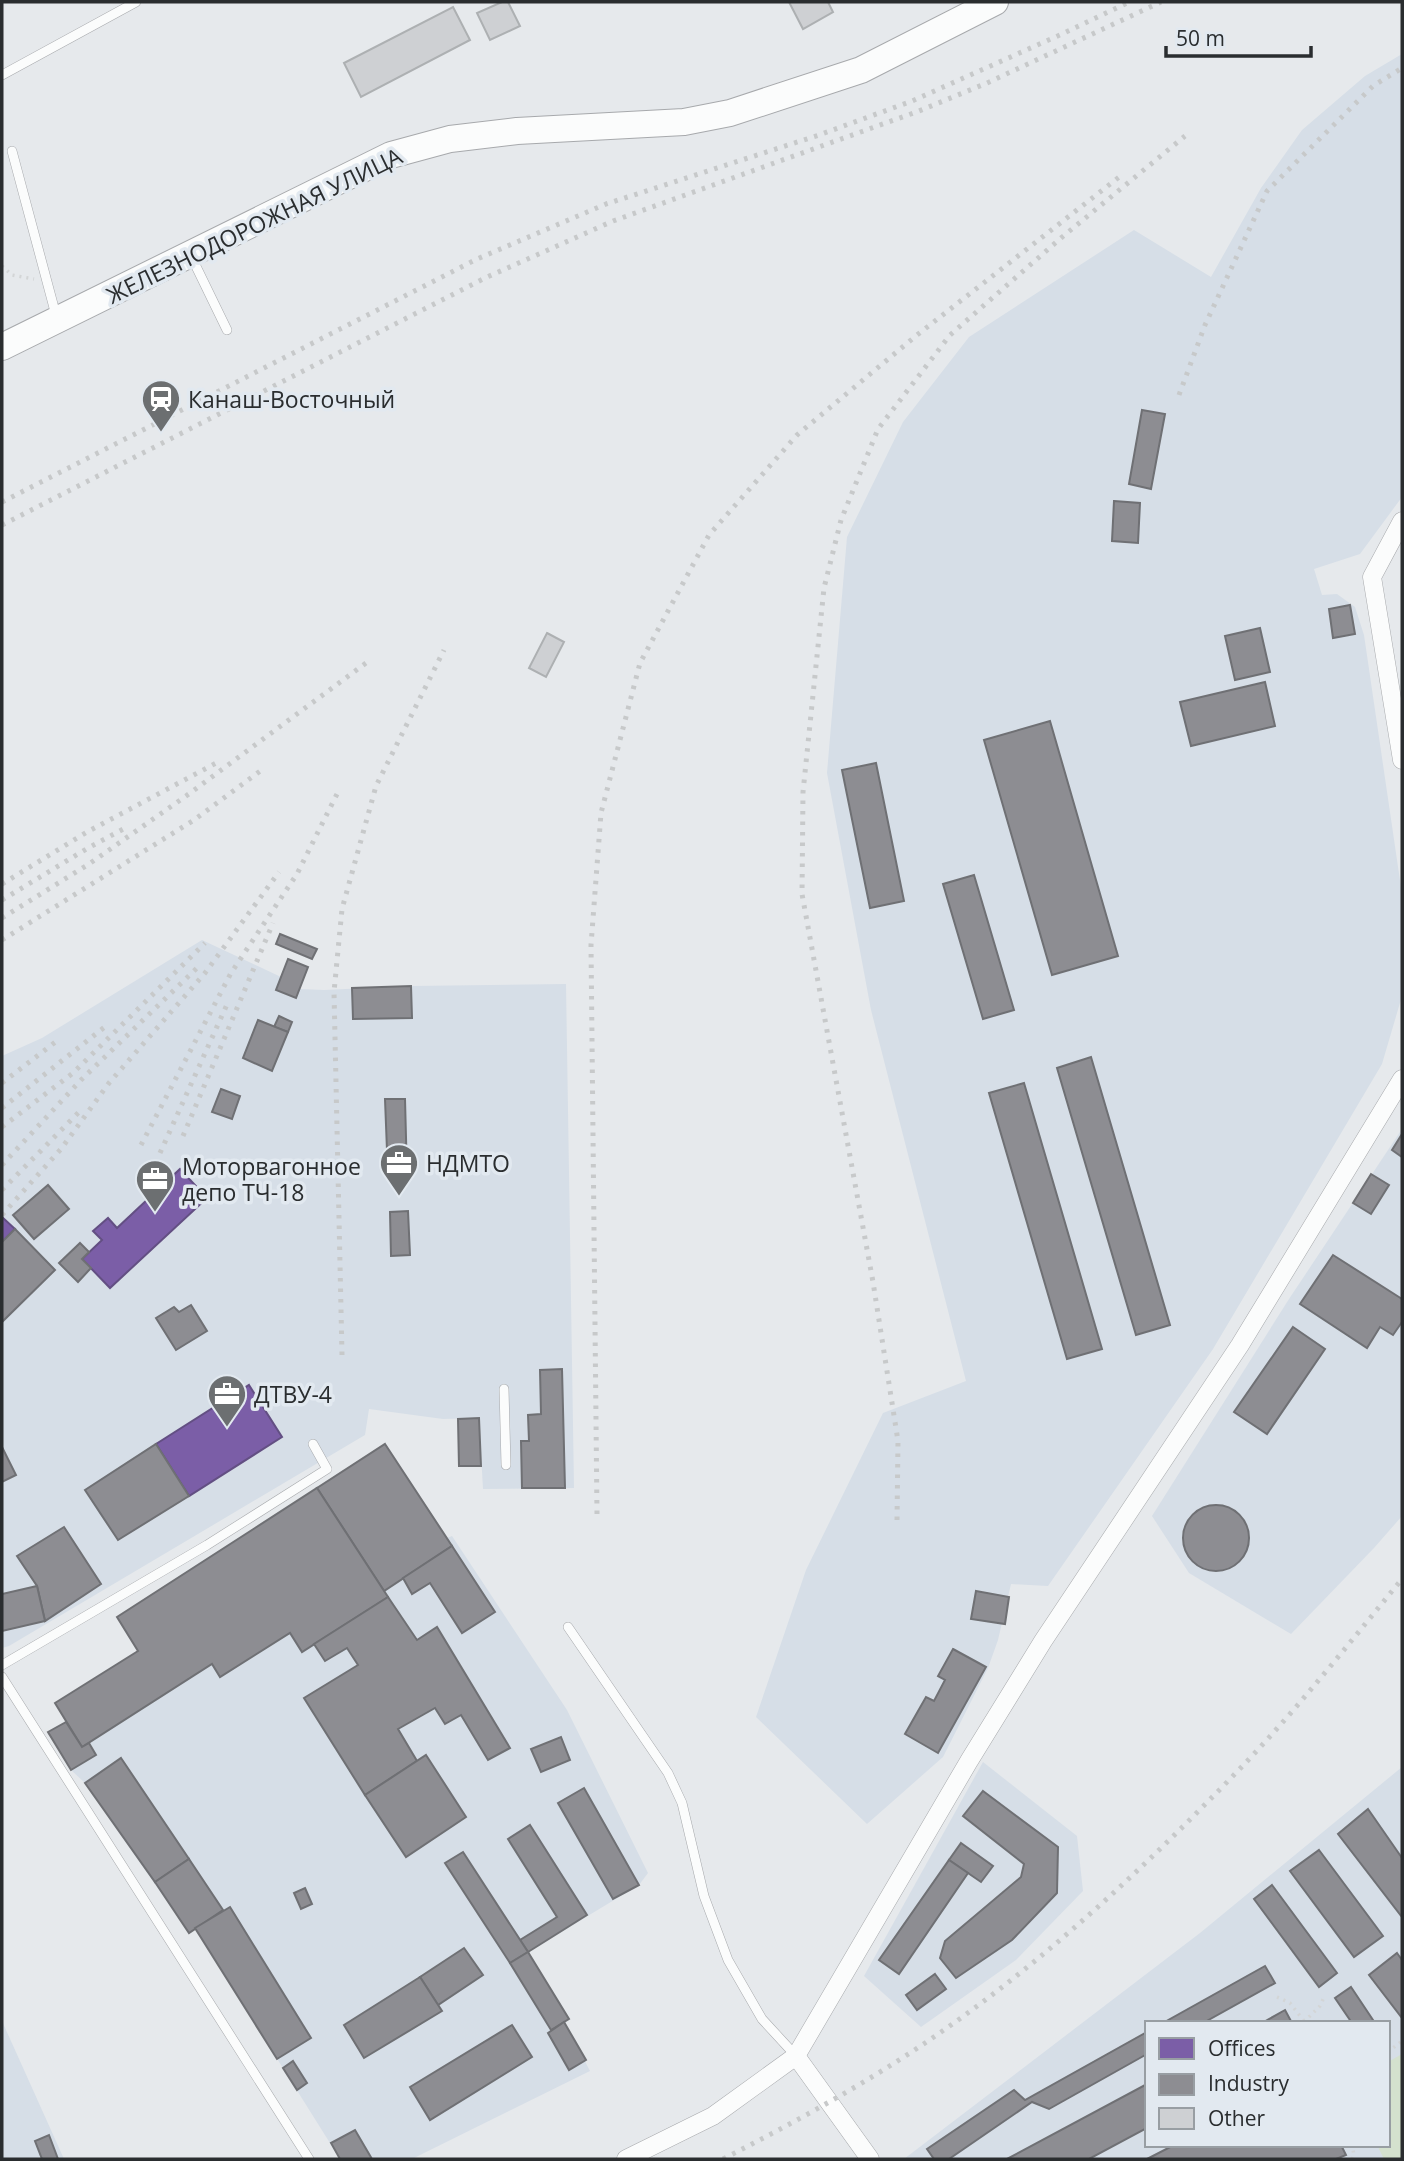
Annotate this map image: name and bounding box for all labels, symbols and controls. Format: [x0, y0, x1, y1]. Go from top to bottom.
scale bar [1166, 14, 1311, 58]
text: 50 m [1176, 24, 1225, 52]
street label: ЖЕЛЕЗНОДОРОЖНАЯ УЛИЦА [101, 139, 408, 311]
station icon: Канаш-Восточный [140, 378, 182, 433]
place label: Канаш-Восточный [188, 383, 395, 415]
office icon: НДМТО [378, 1142, 420, 1197]
place label: НДМТО [426, 1147, 510, 1179]
place label: Моторвагонное депо ТЧ-18 [182, 1150, 361, 1208]
office icon: Моторвагонное депо ТЧ-18 [134, 1158, 176, 1213]
office icon: ДТВУ-4 [206, 1373, 248, 1428]
place label: ДТВУ-4 [254, 1378, 332, 1410]
legend [1145, 2021, 1390, 2147]
text: Offices [1208, 2034, 1276, 2062]
text: Industry [1208, 2069, 1290, 2097]
text: Other [1208, 2104, 1265, 2132]

